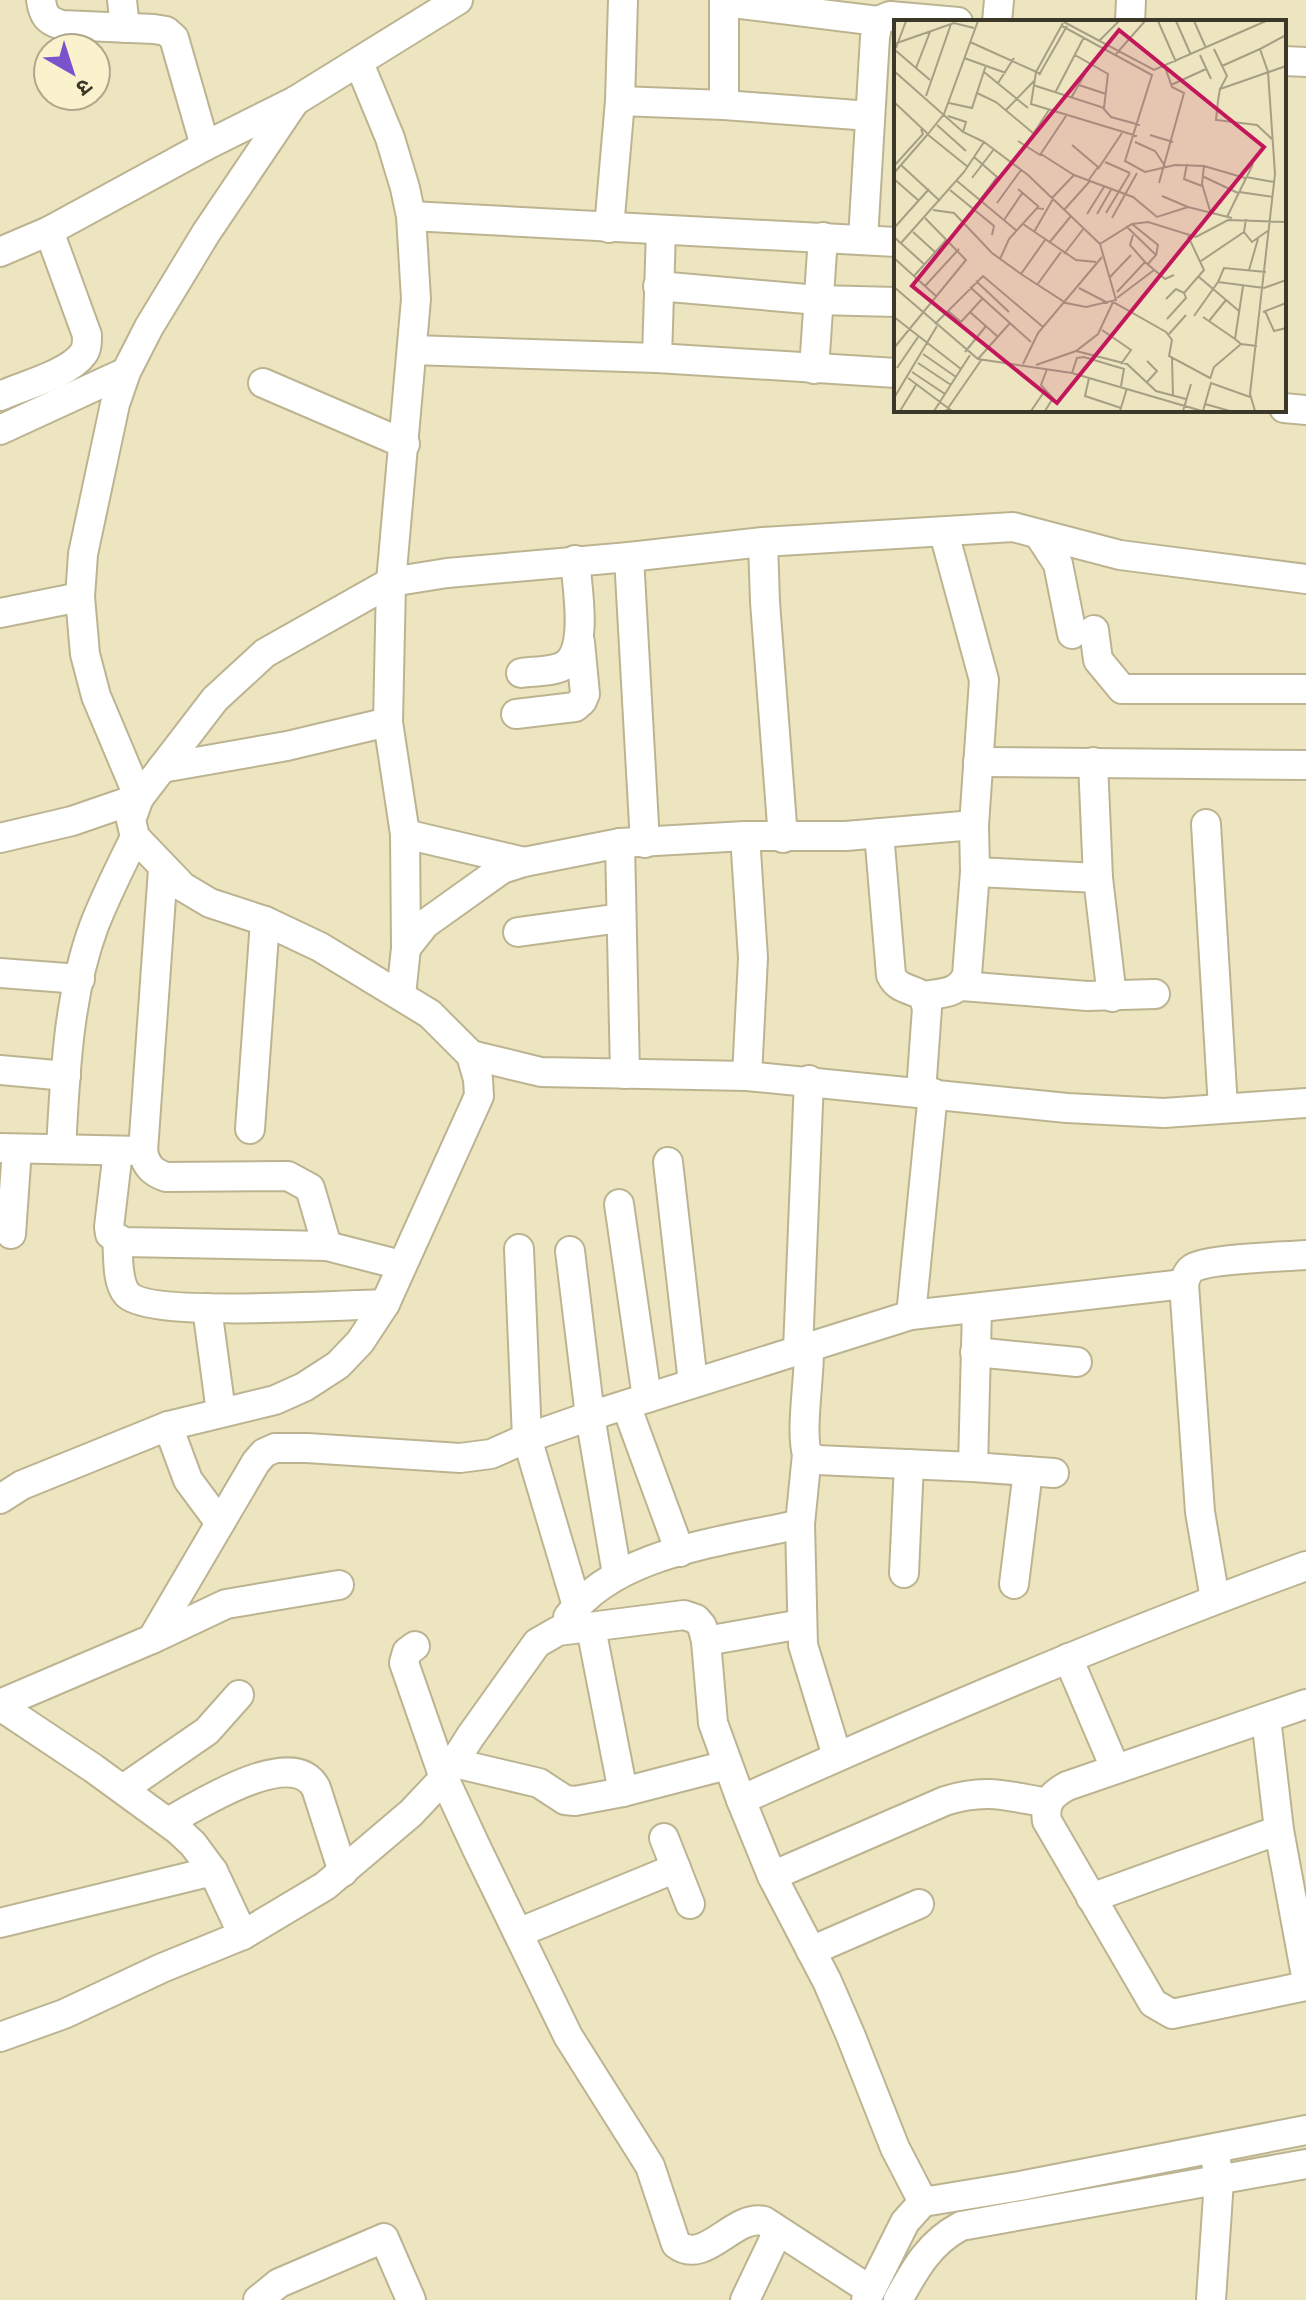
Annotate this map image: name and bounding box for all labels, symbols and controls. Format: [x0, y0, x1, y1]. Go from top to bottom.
inset map [894, 20, 1286, 412]
north arrow [32, 32, 112, 112]
text: उ [70, 73, 98, 103]

